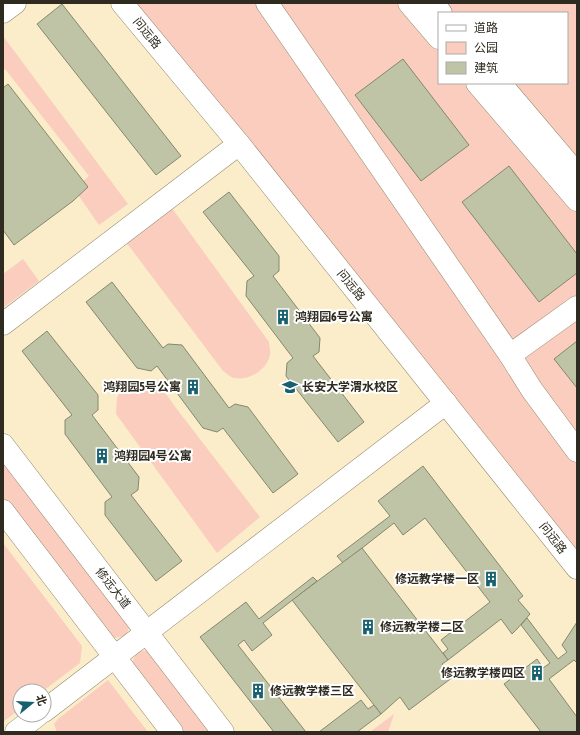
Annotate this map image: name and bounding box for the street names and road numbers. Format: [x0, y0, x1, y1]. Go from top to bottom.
street label: 问远路 [130, 15, 164, 51]
street label: 问远路 [334, 267, 368, 303]
street label: 问远路 [536, 520, 570, 556]
street label: 修远大道 [93, 565, 133, 611]

